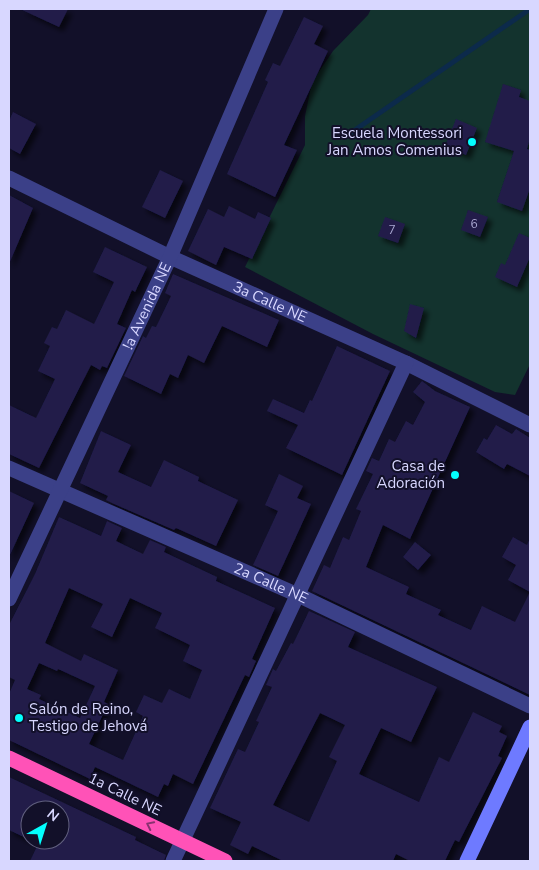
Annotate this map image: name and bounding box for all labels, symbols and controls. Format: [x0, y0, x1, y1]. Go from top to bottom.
place label: Escuela Montessori Jan Amos Comenius [326, 123, 462, 160]
marker: Escuela Montessori Jan Amos Comenius [466, 136, 478, 148]
house number: 6 [470, 216, 478, 232]
house number: 7 [388, 222, 396, 238]
street label: !a Avenida NE [118, 259, 176, 353]
street label: 3a Calle NE [230, 277, 310, 327]
place label: Casa de Adoración [377, 456, 445, 493]
marker: Casa de Adoración [449, 469, 461, 481]
street label: 2a Calle NE [231, 558, 311, 608]
place label: Salón de Reino, Testigo de Jehová [29, 699, 147, 736]
marker: Salón de Reino, Testigo de Jehová [13, 712, 25, 724]
street label: 1a Calle NE [85, 768, 165, 820]
north arrow [20, 800, 70, 850]
text: N [43, 805, 63, 826]
one-way arrow [146, 821, 155, 831]

